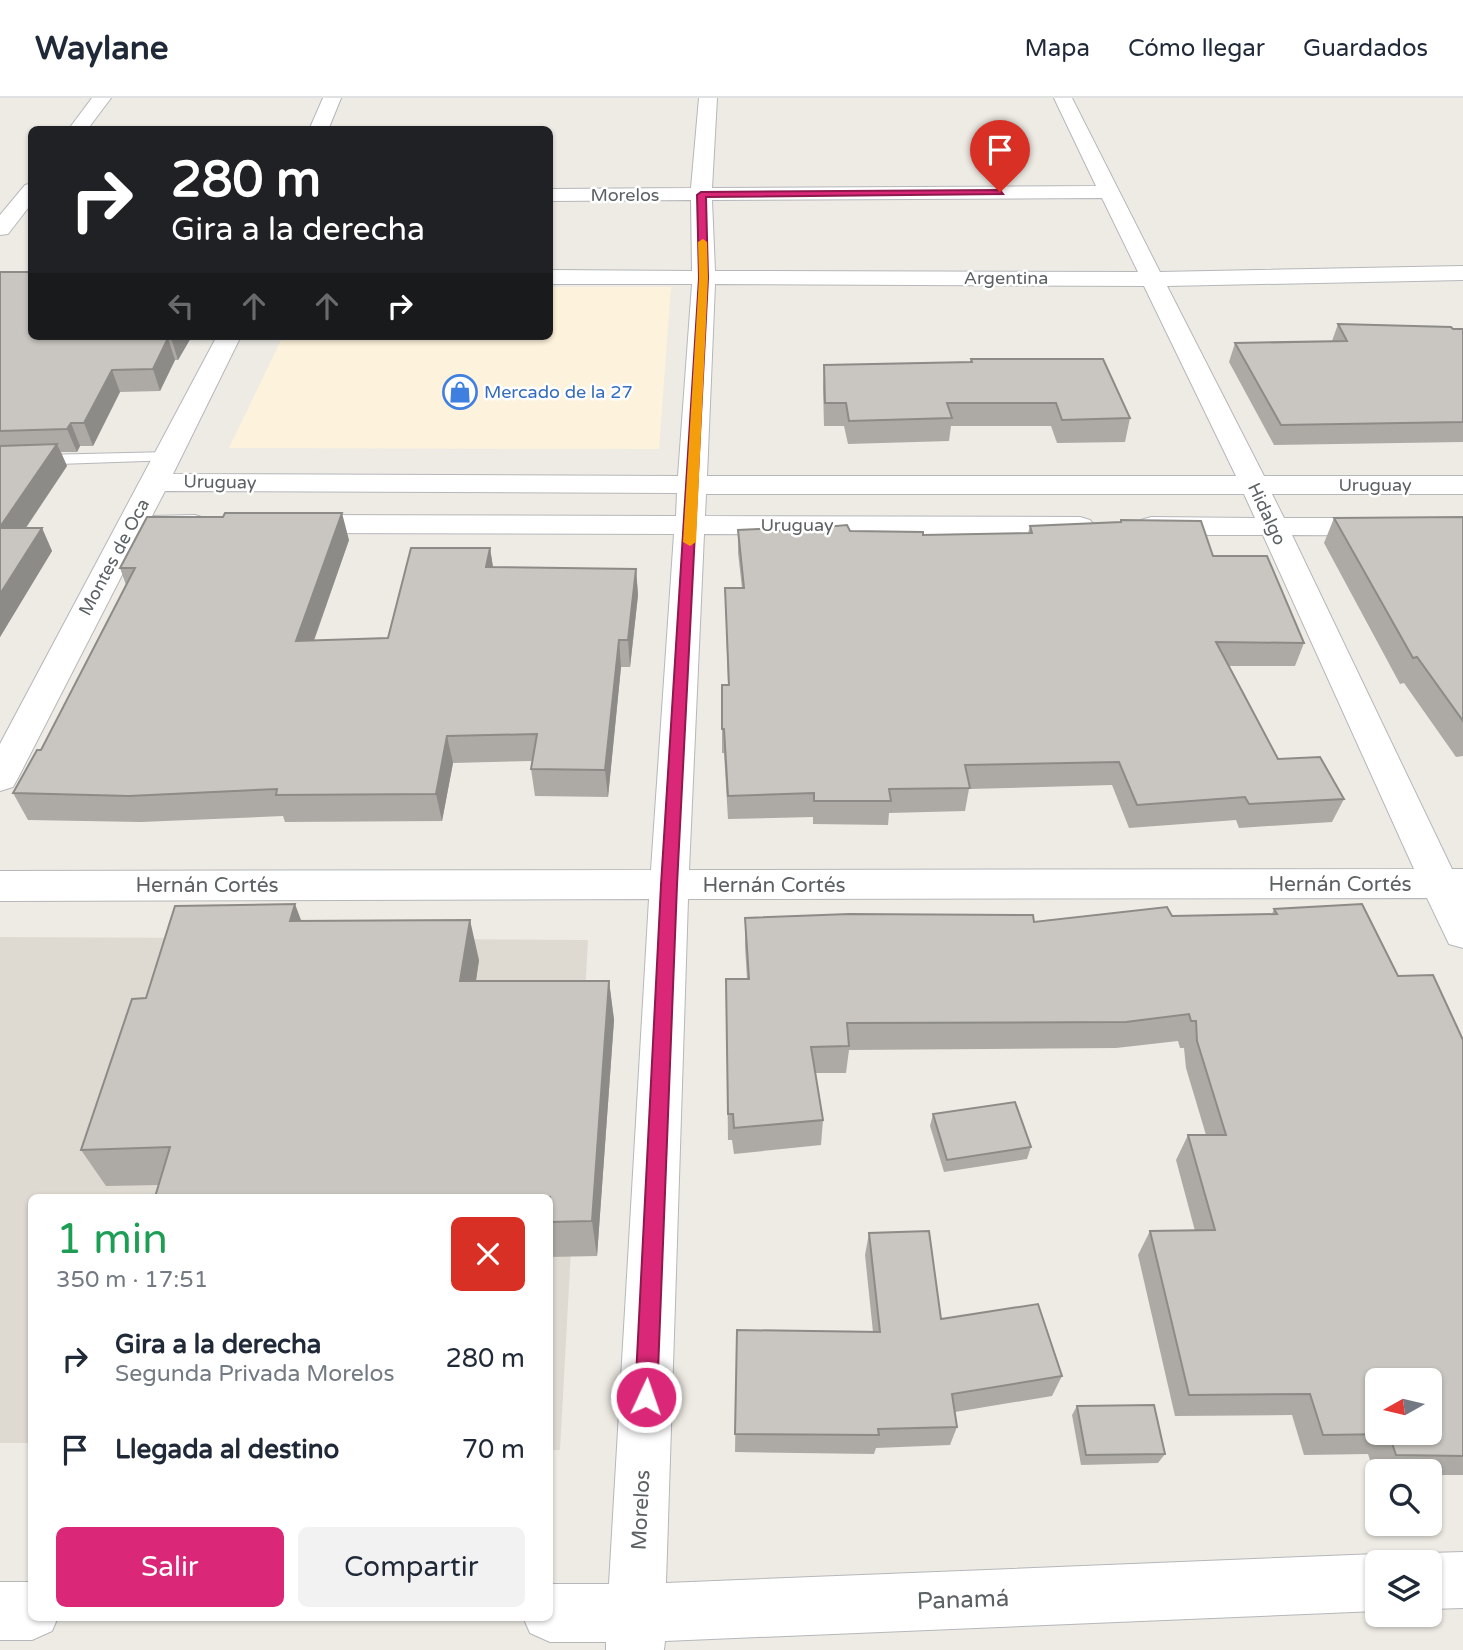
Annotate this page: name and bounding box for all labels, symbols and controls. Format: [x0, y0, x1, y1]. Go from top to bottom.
text: Waylane [35, 29, 169, 68]
text: Mapa [1025, 34, 1090, 63]
text: Cómo llegar [1128, 34, 1265, 63]
text: Guardados [1303, 34, 1428, 63]
pin [970, 120, 1030, 192]
icon: arrive [981, 131, 1019, 169]
text: 280 m [171, 151, 321, 210]
icon: right [56, 154, 147, 245]
street label: Morelos [591, 184, 659, 206]
text: Gira a la derecha [171, 211, 425, 249]
street label: Argentina [964, 267, 1048, 289]
icon: left [162, 287, 200, 325]
icon: ahead [235, 287, 273, 325]
icon: ahead [308, 287, 346, 325]
icon: right [381, 287, 419, 325]
shop icon: Mercado de la 27 [441, 373, 479, 411]
place label: Mercado de la 27 [484, 381, 633, 403]
street label: Uruguay [183, 470, 257, 494]
street label: Uruguay [1338, 474, 1412, 496]
street label: Hidalgo [1243, 479, 1291, 549]
street label: Montes de Oca [74, 495, 154, 619]
street label: Uruguay [760, 514, 834, 536]
street label: Hernán Cortés [1268, 872, 1412, 897]
street label: Hernán Cortés [135, 873, 279, 898]
street label: Hernán Cortés [702, 873, 846, 898]
text: 1 min [56, 1214, 168, 1265]
button: close [451, 1217, 525, 1291]
text: 350 m · 17:51 [56, 1266, 208, 1294]
text: Gira a la derecha [115, 1329, 321, 1360]
icon: right [56, 1340, 94, 1378]
text: 280 m [445, 1343, 525, 1374]
text: Segunda Privada Morelos [115, 1360, 394, 1388]
position arrow [609, 1360, 683, 1434]
north arrow [1365, 1368, 1442, 1446]
map controls [1365, 1368, 1442, 1627]
icon: arrive [56, 1431, 94, 1469]
text: Llegada al destino [115, 1434, 339, 1465]
text: 70 m [462, 1434, 525, 1465]
button: search [1365, 1459, 1442, 1536]
street label: Morelos [626, 1469, 656, 1551]
button: Salir [56, 1527, 284, 1607]
button: Compartir [298, 1527, 525, 1607]
button: layers [1365, 1550, 1442, 1627]
street label: Panamá [916, 1584, 1010, 1616]

